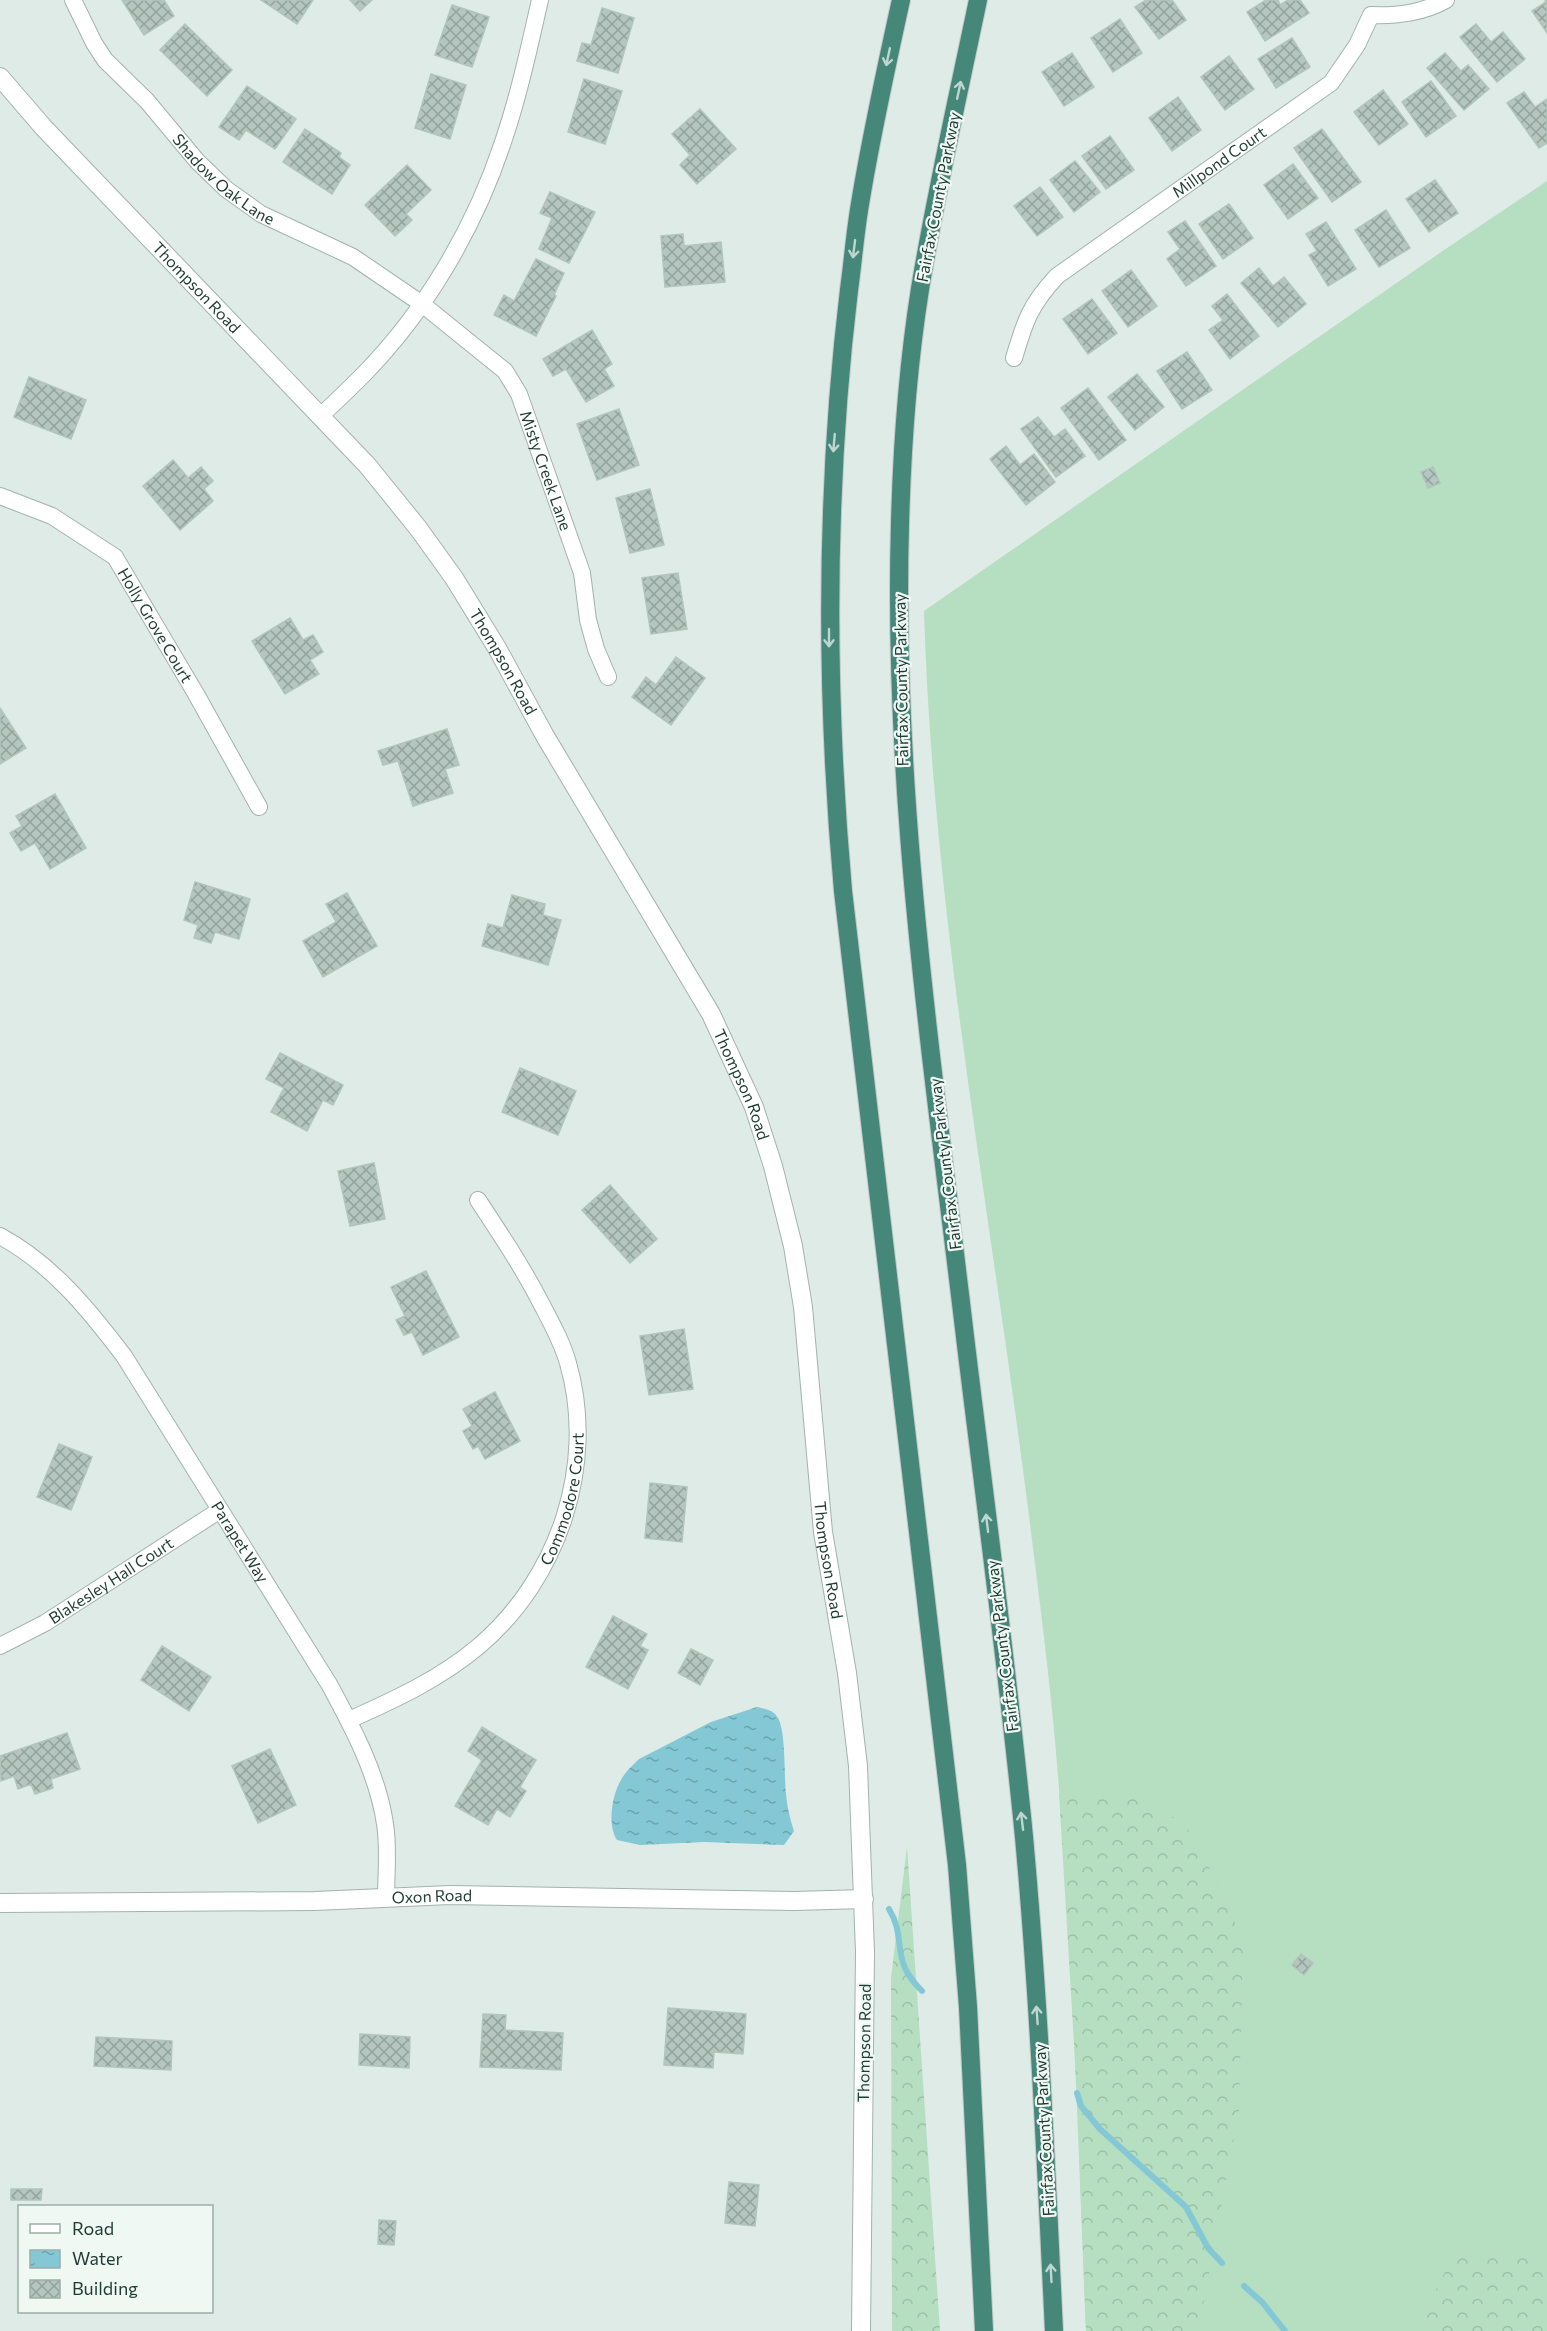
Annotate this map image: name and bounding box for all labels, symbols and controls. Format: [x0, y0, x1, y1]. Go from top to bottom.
one-way arrow [882, 47, 894, 66]
one-way arrow [954, 80, 965, 100]
street label: Fairfax County Parkway [912, 110, 963, 284]
street label: Millpond Court [1168, 122, 1270, 201]
street label: Shadow Oak Lane [169, 129, 278, 228]
street label: Thompson Road [149, 238, 245, 336]
one-way arrow [849, 239, 860, 258]
street label: Misty Creek Lane [517, 408, 576, 533]
one-way arrow [829, 432, 840, 452]
street label: Holly Grove Court [114, 564, 197, 686]
street label: Fairfax County Parkway [889, 593, 912, 767]
street label: Thompson Road [466, 605, 541, 718]
one-way arrow [823, 627, 835, 647]
street label: Thompson Road [710, 1026, 774, 1142]
street label: Fairfax County Parkway [925, 1077, 964, 1251]
street label: Commodore Court [536, 1432, 587, 1568]
street label: Parapet Way [208, 1497, 273, 1586]
street label: Thompson Road [811, 1500, 848, 1620]
one-way arrow [982, 1513, 993, 1533]
street label: Blakesley Hall Court [45, 1533, 177, 1627]
street label: Fairfax County Parkway [982, 1559, 1021, 1733]
one-way arrow [1016, 1811, 1027, 1831]
street label: Oxon Road [391, 1885, 472, 1907]
street label: Thompson Road [853, 1983, 874, 2102]
one-way arrow [1031, 2006, 1042, 2025]
street label: Fairfax County Parkway [1029, 2043, 1058, 2217]
legend [18, 2205, 213, 2313]
text: Road [72, 2217, 114, 2239]
text: Water [72, 2247, 123, 2269]
one-way arrow [1046, 2263, 1057, 2283]
text: Building [72, 2277, 138, 2299]

